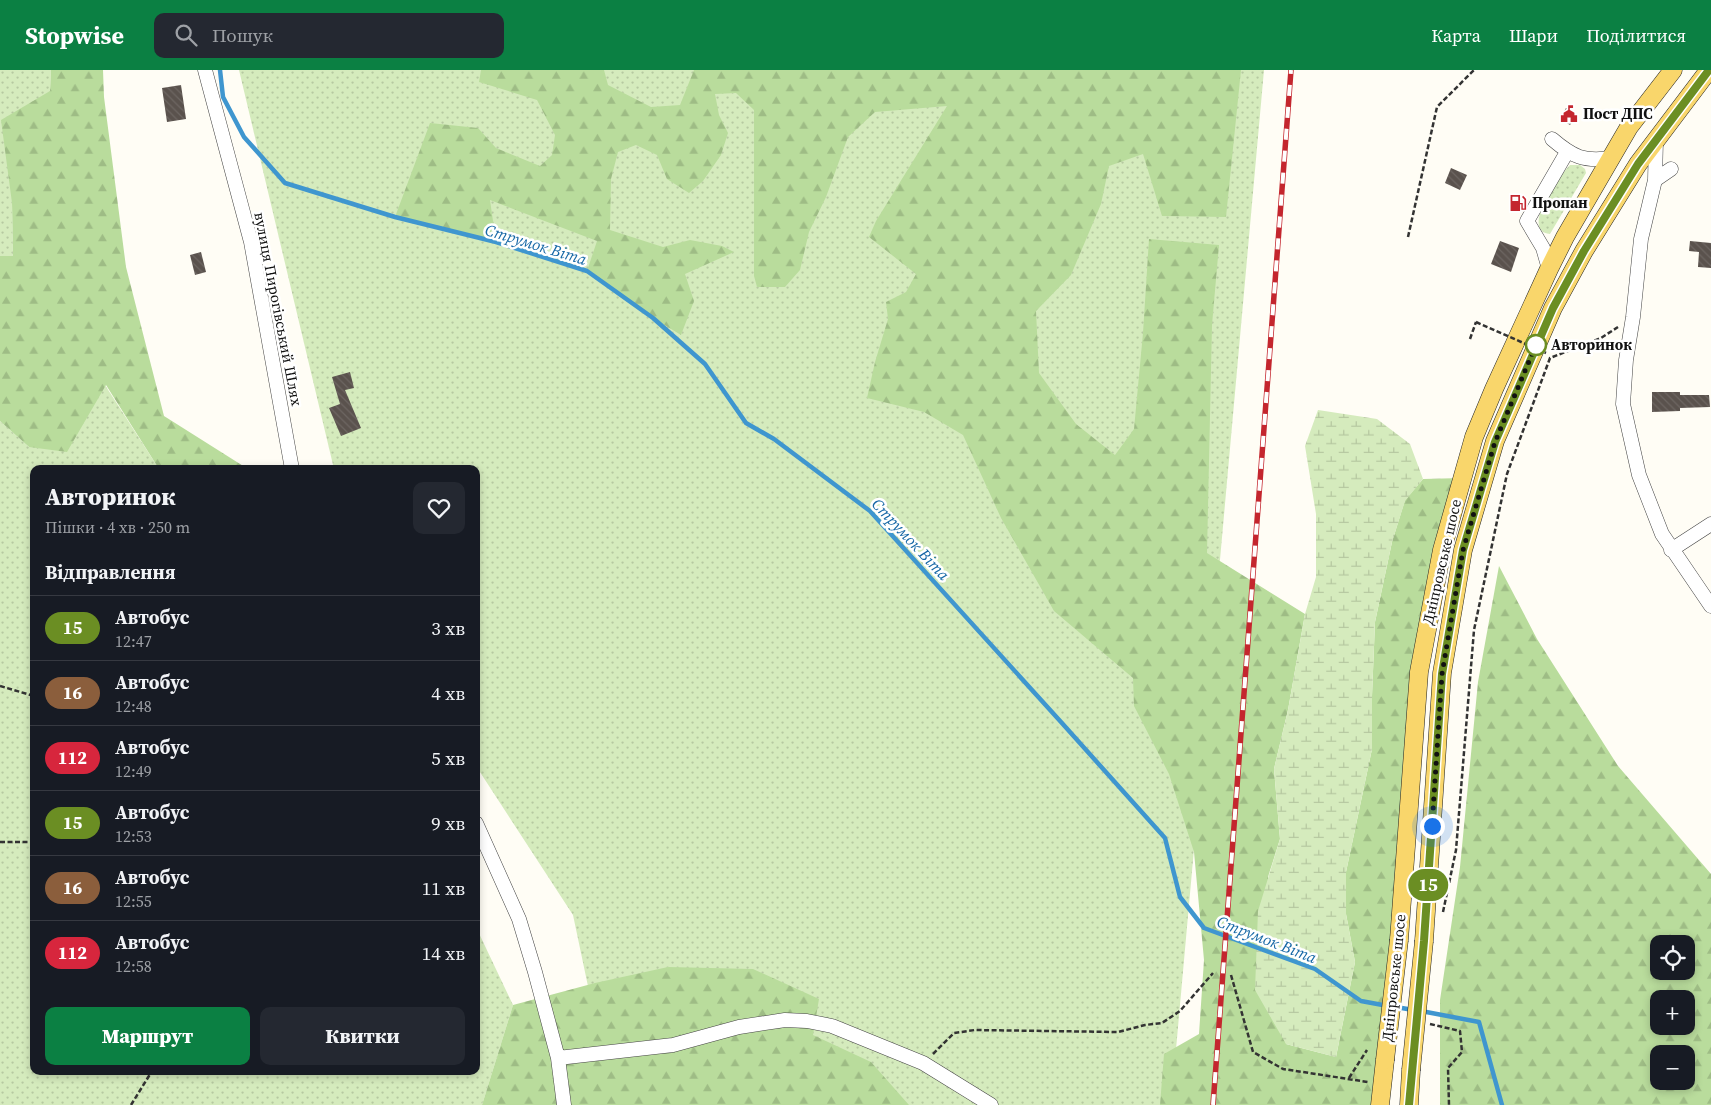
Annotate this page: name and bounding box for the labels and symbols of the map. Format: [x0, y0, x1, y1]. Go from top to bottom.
place label: Пост ДПС [1583, 103, 1653, 124]
public building icon: Пост ДПС [1559, 104, 1579, 124]
place label: Пропан [1532, 192, 1588, 213]
fuel station icon: Пропан [1508, 193, 1528, 213]
street label: вулиця Пирогівський Шлях [249, 210, 308, 408]
water label: Струмок Віта [483, 218, 590, 270]
marker: Авторинок [1525, 334, 1547, 356]
place label: Авторинок [1551, 334, 1632, 355]
water label: Струмок Віта [867, 493, 955, 585]
street label: Дніпровське шосе [1417, 497, 1466, 627]
your location [1420, 814, 1445, 839]
line badge: 15 [1406, 869, 1450, 901]
water label: Струмок Віта [1214, 910, 1321, 968]
street label: Дніпровське шосе [1376, 913, 1411, 1043]

